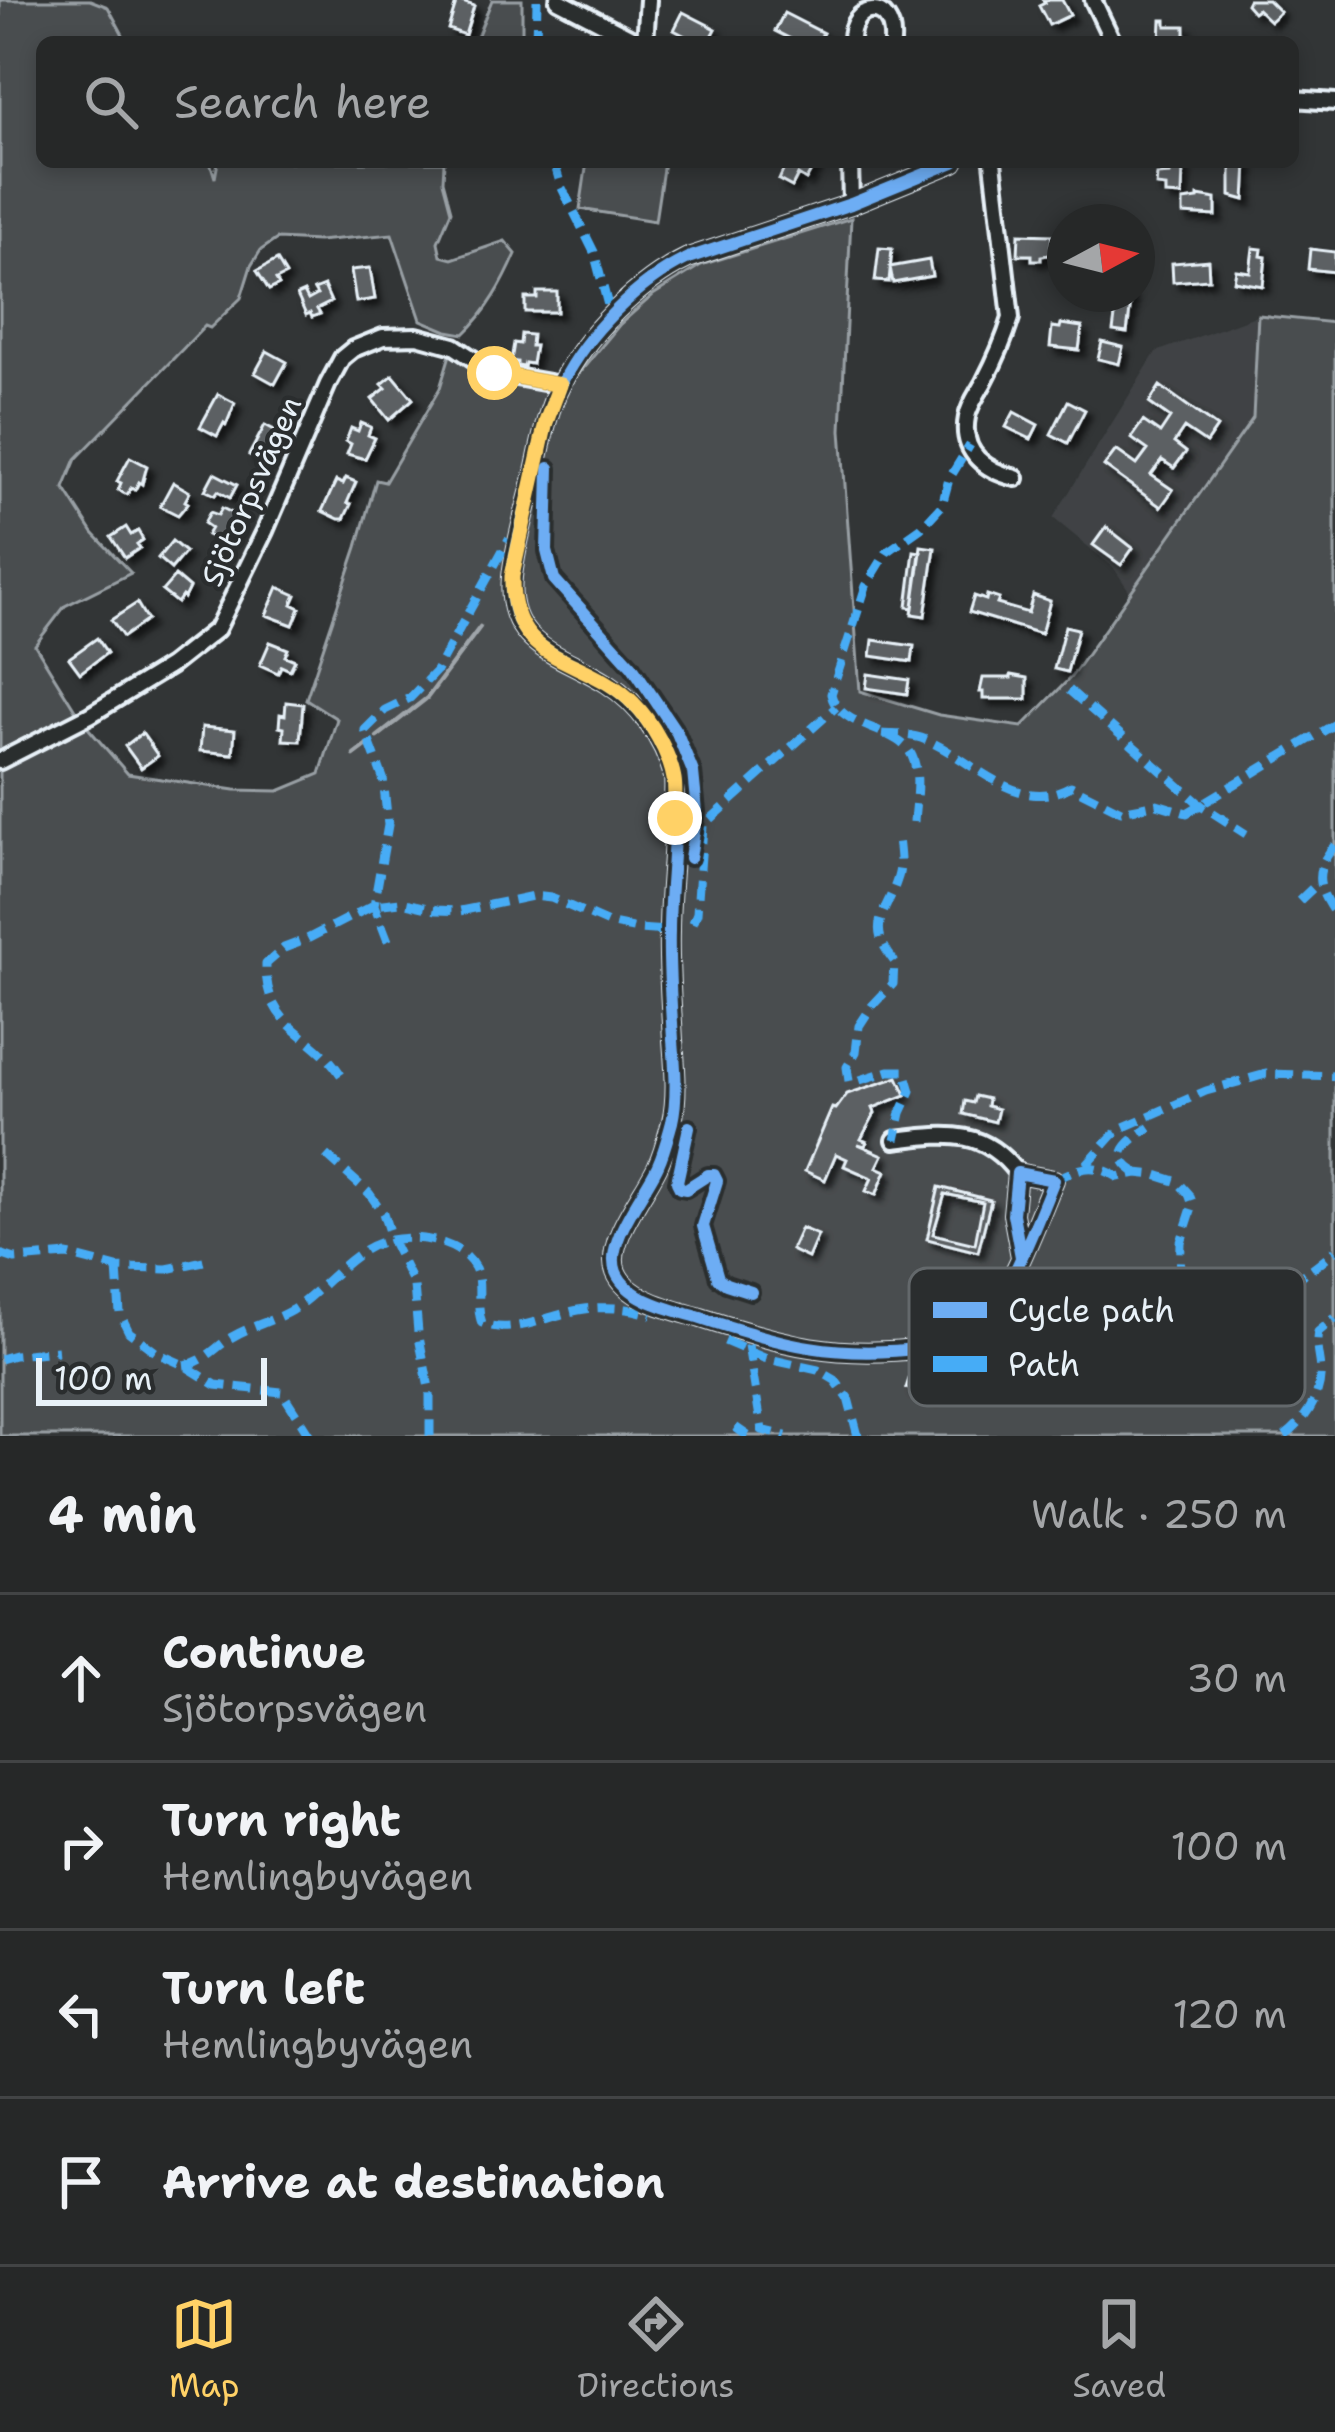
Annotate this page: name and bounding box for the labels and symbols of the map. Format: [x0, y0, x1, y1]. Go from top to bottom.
north arrow [1047, 204, 1155, 312]
route start [467, 346, 521, 400]
street label: Sjötorpsvägen [191, 390, 311, 592]
route end [648, 791, 702, 845]
legend [909, 1268, 1305, 1406]
text: Cycle path [1008, 1288, 1175, 1333]
text: Path [1008, 1342, 1080, 1387]
scale bar [36, 1352, 267, 1405]

